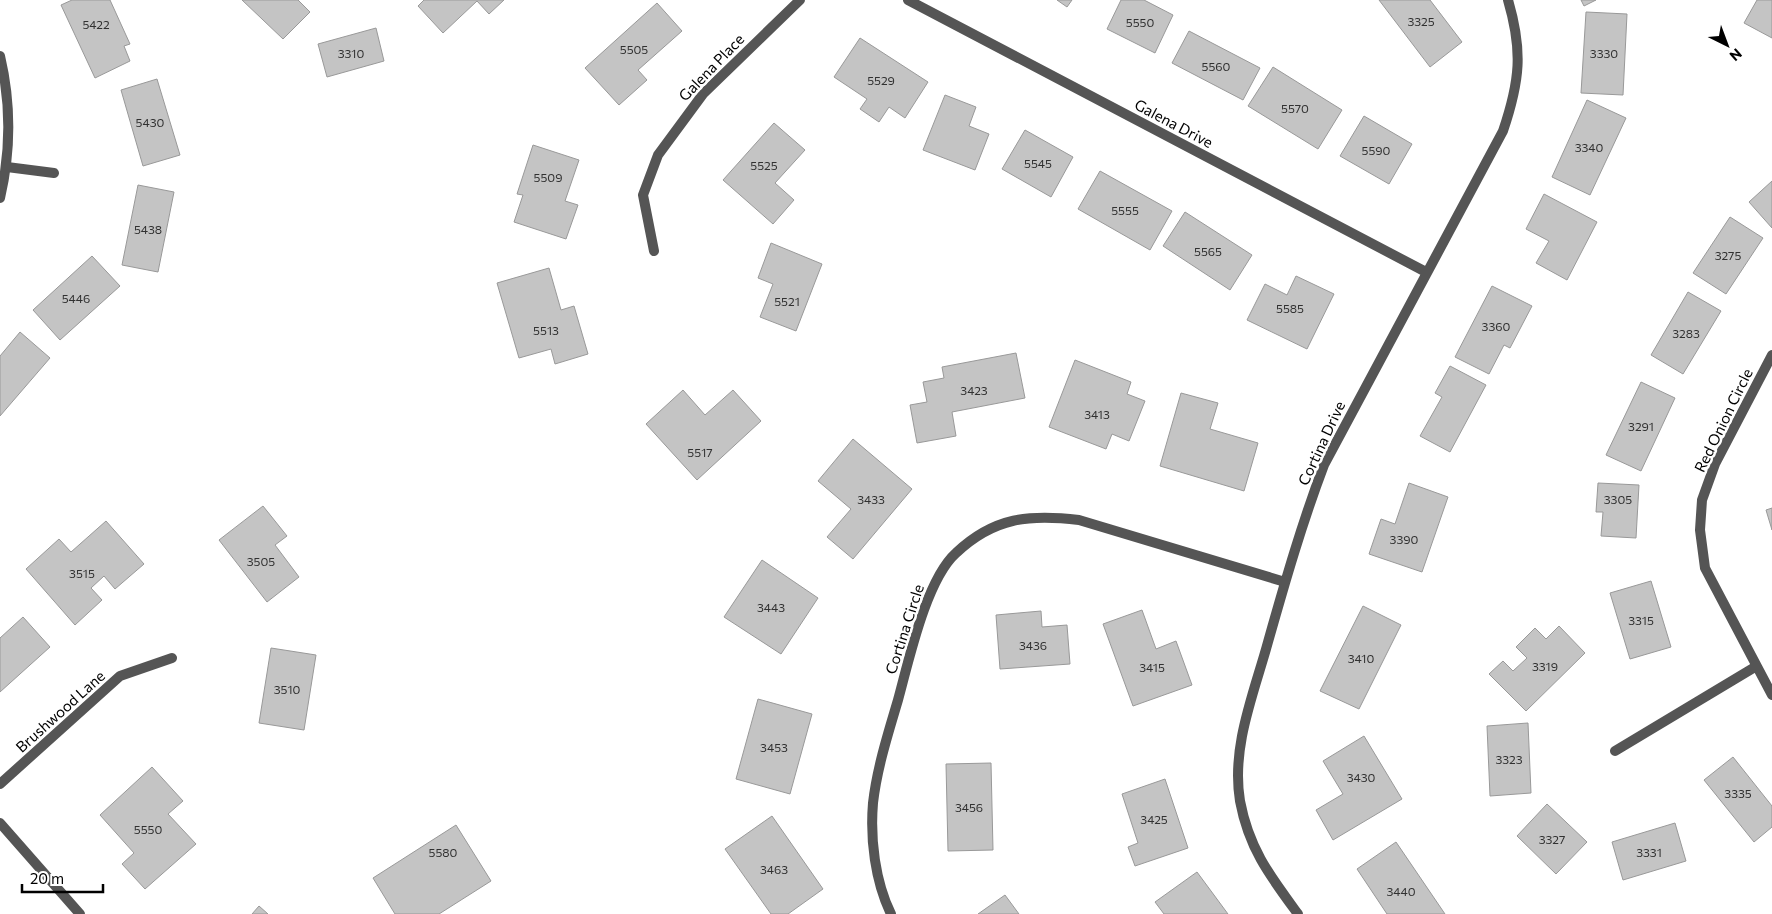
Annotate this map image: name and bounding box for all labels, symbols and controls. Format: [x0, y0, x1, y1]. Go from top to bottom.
house number: 3325 [1407, 14, 1435, 28]
house number: 5550 [1126, 15, 1154, 29]
house number: 5422 [82, 17, 110, 31]
north arrow [1702, 20, 1752, 70]
street label: Galena Place [675, 30, 747, 104]
house number: 5505 [620, 42, 648, 56]
text: N [1726, 45, 1746, 65]
house number: 3310 [338, 46, 364, 60]
house number: 3330 [1590, 46, 1618, 60]
house number: 5560 [1202, 59, 1231, 73]
house number: 5529 [867, 73, 895, 87]
street label: Galena Drive [1132, 95, 1216, 151]
house number: 5570 [1281, 101, 1309, 115]
house number: 5430 [136, 115, 165, 129]
house number: 3340 [1575, 140, 1604, 154]
house number: 5590 [1362, 143, 1391, 157]
house number: 5545 [1024, 156, 1052, 170]
house number: 5525 [750, 158, 778, 172]
house number: 5509 [534, 170, 562, 184]
house number: 5555 [1111, 203, 1139, 217]
house number: 5438 [134, 222, 162, 236]
house number: 5565 [1194, 244, 1222, 258]
house number: 3275 [1715, 248, 1741, 262]
house number: 5446 [62, 291, 90, 305]
house number: 5521 [774, 294, 800, 308]
house number: 5585 [1276, 301, 1304, 315]
house number: 3360 [1482, 319, 1511, 333]
house number: 5513 [533, 323, 559, 337]
house number: 3283 [1672, 326, 1700, 340]
street label: Red Onion Circle [1690, 365, 1756, 475]
house number: 3423 [960, 383, 988, 397]
street label: Cortina Drive [1294, 398, 1348, 488]
house number: 3413 [1084, 407, 1110, 421]
house number: 3291 [1628, 419, 1654, 433]
house number: 5517 [687, 445, 713, 459]
house number: 3433 [857, 492, 885, 506]
house number: 3305 [1604, 492, 1632, 506]
house number: 3390 [1390, 532, 1419, 546]
house number: 3505 [247, 554, 275, 568]
house number: 3515 [69, 566, 95, 580]
street label: Cortina Circle [881, 582, 927, 676]
house number: 3443 [757, 600, 785, 614]
house number: 3315 [1628, 613, 1654, 627]
house number: 3436 [1019, 638, 1047, 652]
house number: 3410 [1348, 651, 1374, 665]
house number: 3319 [1532, 659, 1558, 673]
house number: 3415 [1139, 660, 1165, 674]
street label: Brushwood Lane [12, 666, 108, 756]
house number: 3510 [274, 682, 301, 696]
house number: 3453 [760, 740, 788, 754]
house number: 3323 [1495, 752, 1523, 766]
house number: 3430 [1347, 770, 1376, 784]
house number: 3335 [1724, 786, 1752, 800]
house number: 3456 [955, 800, 983, 814]
house number: 3425 [1140, 812, 1168, 826]
house number: 5550 [134, 822, 162, 836]
house number: 3327 [1539, 832, 1565, 846]
house number: 5580 [429, 845, 458, 859]
house number: 3331 [1636, 845, 1662, 859]
scale bar [22, 862, 104, 894]
house number: 3463 [760, 862, 788, 876]
text: 20 m [30, 869, 64, 887]
house number: 3440 [1386, 884, 1416, 898]

